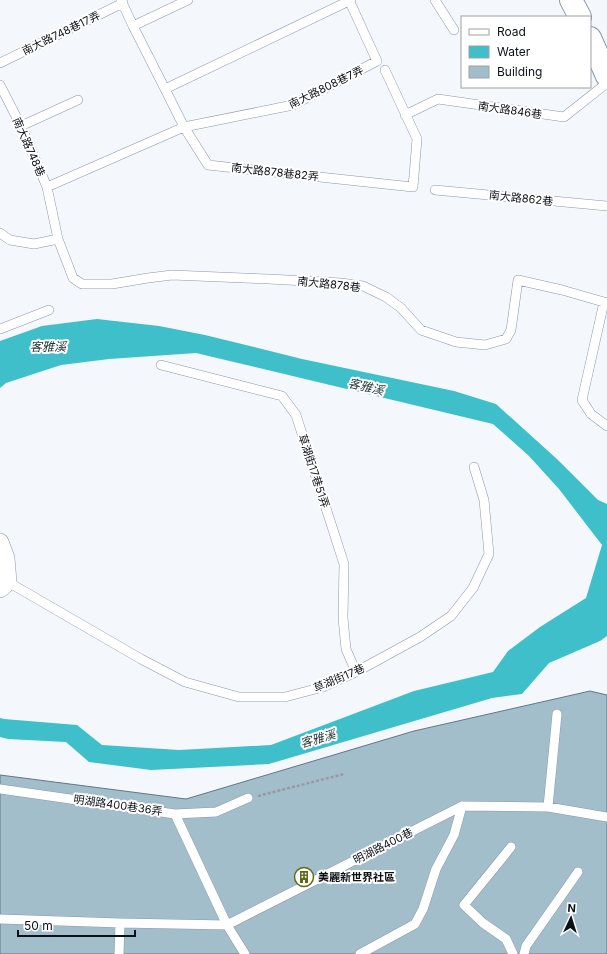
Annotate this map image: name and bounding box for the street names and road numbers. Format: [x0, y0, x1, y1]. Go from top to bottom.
street label: 南大路748巷17弄 [20, 8, 102, 58]
street label: 南大路808巷7弄 [286, 63, 366, 111]
street label: 南大路846巷 [477, 99, 543, 121]
street label: 南大路748巷 [10, 115, 48, 179]
street label: 南大路878巷82弄 [230, 160, 320, 184]
street label: 南大路862巷 [488, 188, 554, 208]
street label: 南大路878巷 [297, 274, 361, 294]
street label: 草湖街17巷51弄 [295, 432, 333, 510]
street label: 草湖街17巷 [311, 661, 367, 695]
street label: 明湖路400巷36弄 [73, 792, 163, 818]
street label: 明湖路400巷 [351, 825, 415, 867]

